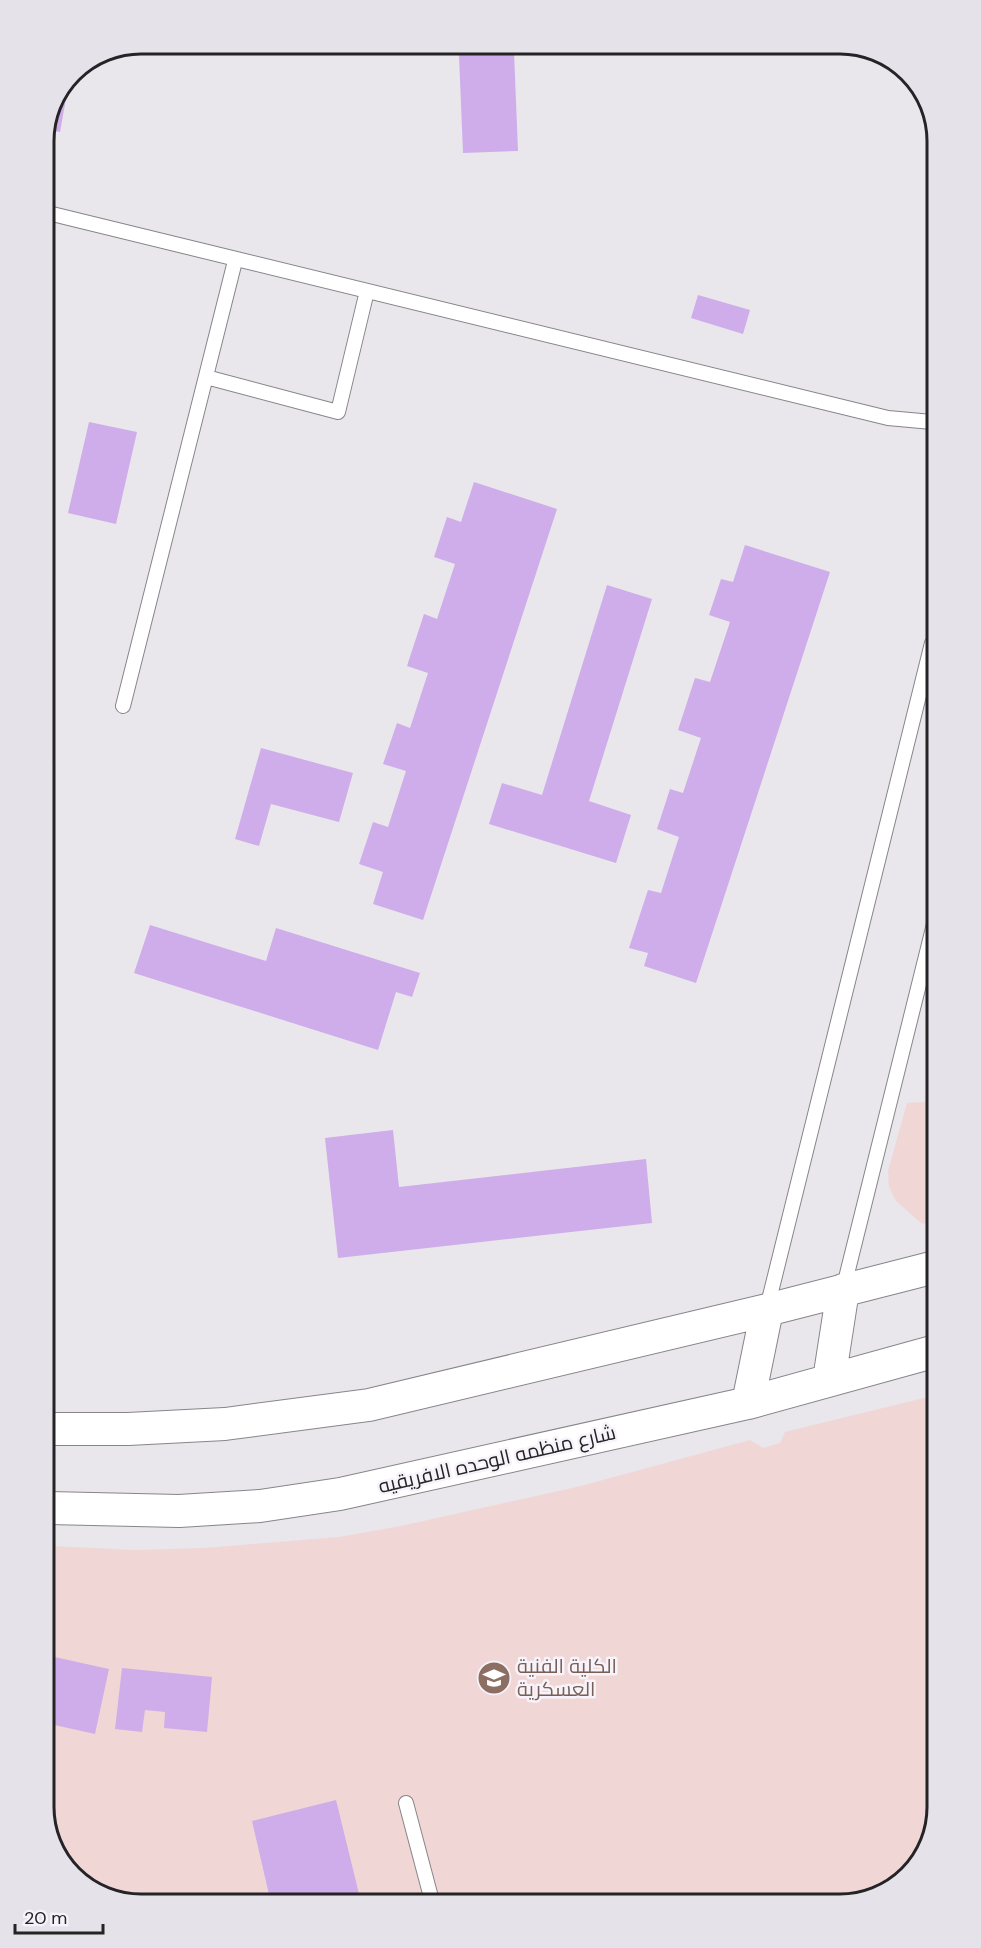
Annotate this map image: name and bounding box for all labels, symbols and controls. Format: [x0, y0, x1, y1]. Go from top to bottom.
street label: شارع منظمه الوحده الافريقيه [376, 1419, 619, 1500]
place label: الكلية الفنية العسكرية [517, 1653, 617, 1702]
school or university icon: الكلية الفنية العسكرية [476, 1660, 512, 1696]
scale bar [15, 1897, 104, 1935]
text: 20 m [24, 1906, 67, 1930]

